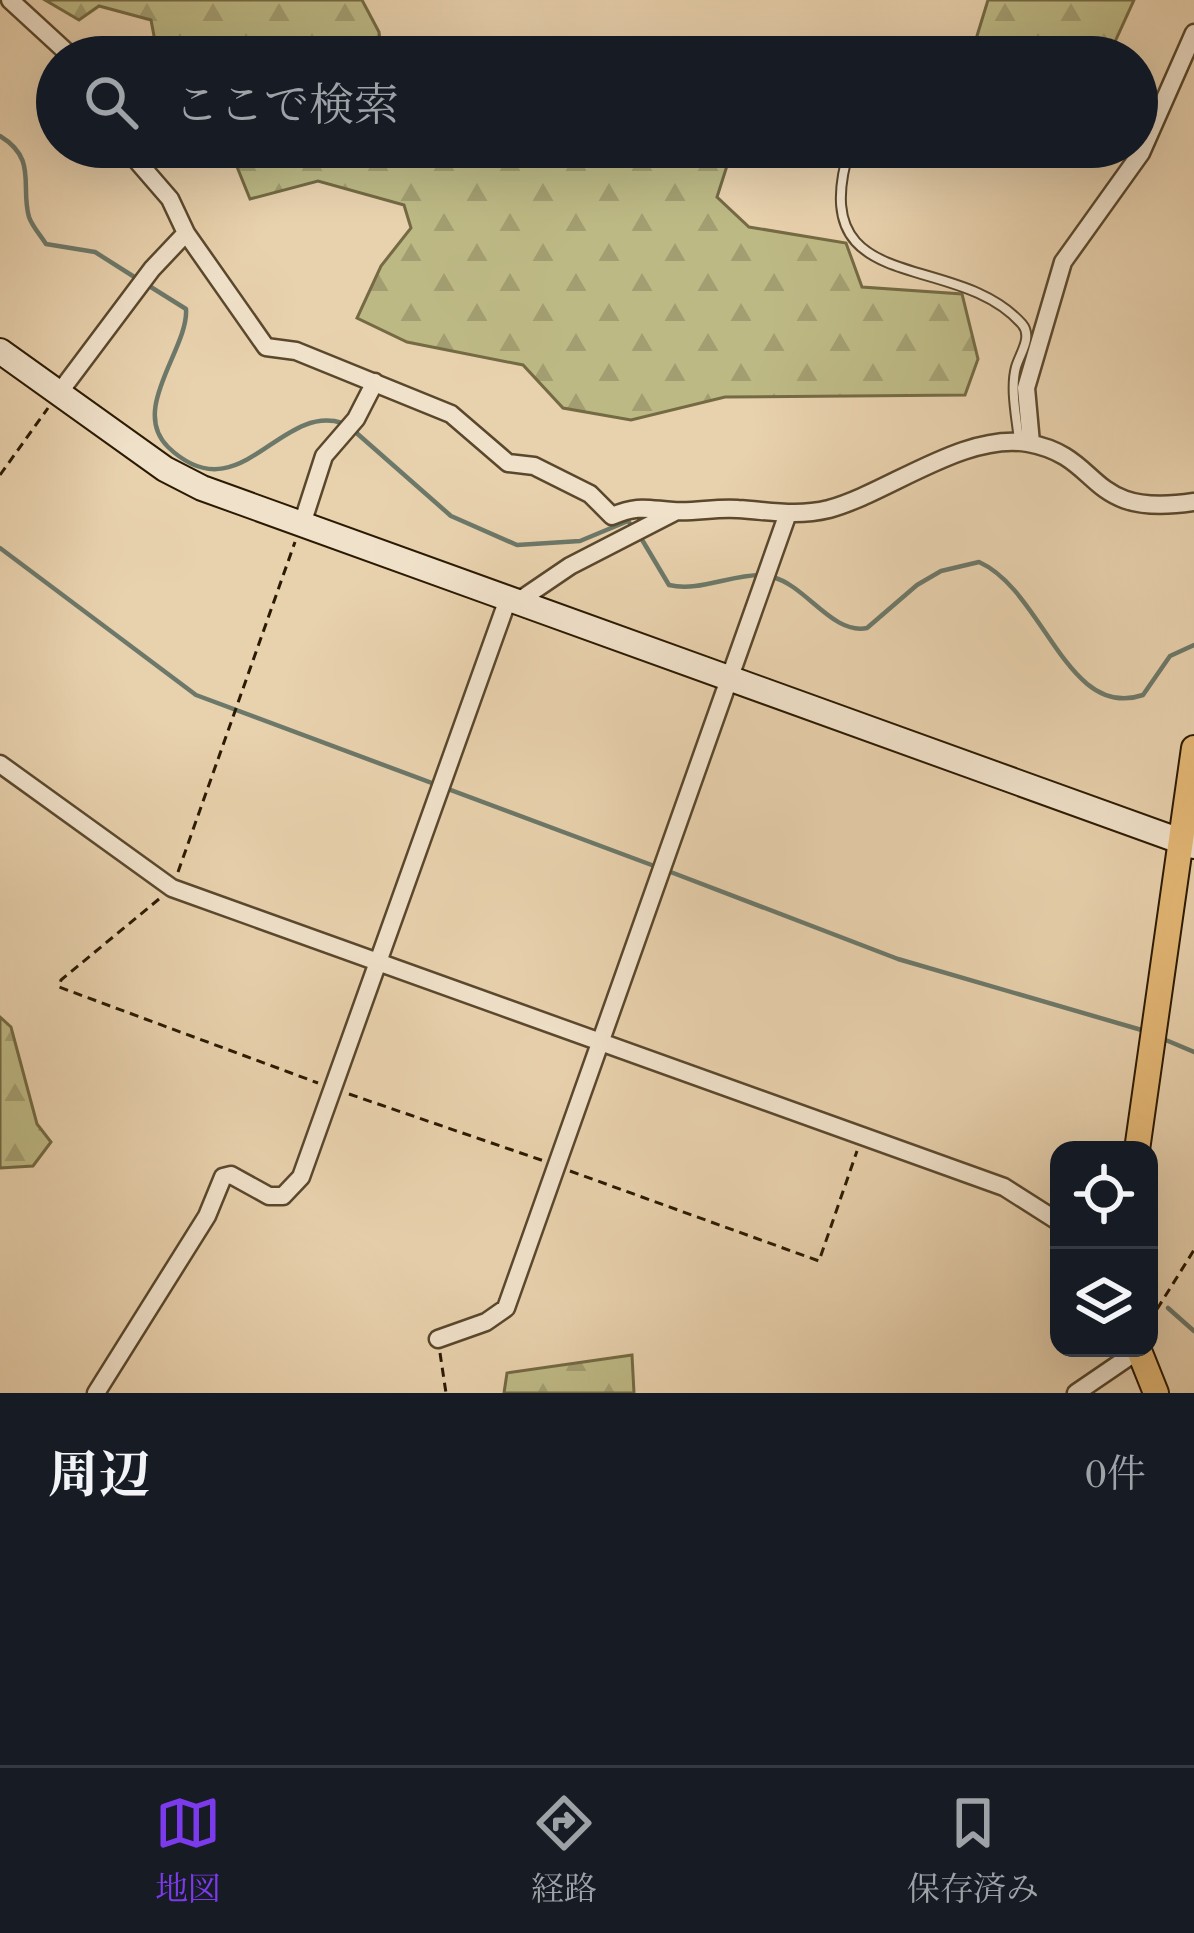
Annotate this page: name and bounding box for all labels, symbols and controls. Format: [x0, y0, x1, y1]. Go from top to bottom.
search box [36, 36, 1158, 168]
icon: search [78, 69, 144, 135]
text: ここで検索 [174, 86, 399, 131]
map controls [1050, 1141, 1158, 1357]
button: locate [1050, 1141, 1158, 1249]
button: layers [1050, 1249, 1158, 1357]
text: 周辺 [48, 1453, 150, 1504]
text: 0件 [1084, 1457, 1146, 1496]
tab: 地図 [155, 1790, 221, 1912]
tab: 経路 [531, 1790, 597, 1912]
tab: 保存済み [907, 1790, 1039, 1912]

